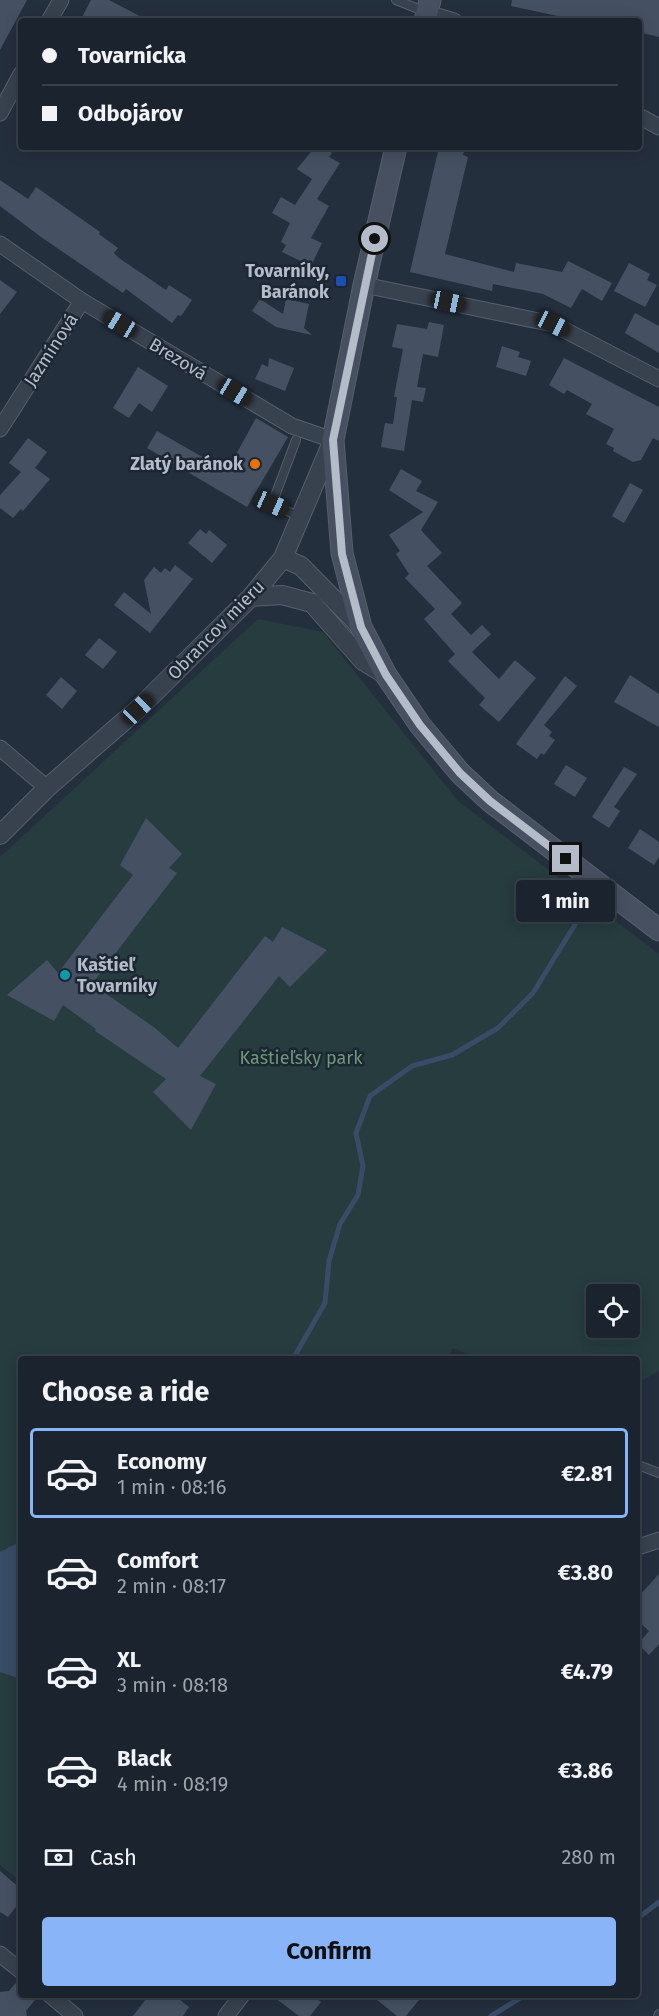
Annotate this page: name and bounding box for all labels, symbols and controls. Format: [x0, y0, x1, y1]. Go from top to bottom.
text: Tovarnícka [78, 42, 186, 69]
text: Odbojárov [78, 100, 183, 127]
route start [361, 225, 388, 252]
place label: Tovarníky, Baránok [245, 260, 330, 303]
marker: Tovarníky, Baránok [334, 274, 348, 288]
car [429, 289, 467, 315]
car [100, 307, 140, 341]
car [533, 308, 573, 340]
street label: Jazmínová [19, 309, 83, 391]
street label: Brezová [145, 333, 211, 385]
car [215, 375, 255, 409]
place label: Zlatý baránok [130, 453, 244, 475]
marker: Zlatý baránok [248, 457, 262, 471]
car [252, 488, 292, 520]
street label: Obrancov mieru [163, 576, 269, 684]
car [119, 690, 157, 728]
route end [552, 845, 579, 872]
callout: 1 min [516, 880, 616, 922]
text: 1 min [541, 889, 590, 913]
place label: Kaštieľ Tovarníky [77, 954, 158, 997]
marker: Kaštieľ Tovarníky [58, 968, 72, 982]
park label: Kaštieľsky park [240, 1047, 363, 1069]
map controls [586, 1284, 640, 1338]
button: locate [586, 1284, 640, 1338]
text: Choose a ride [42, 1376, 209, 1408]
icon: car [45, 1446, 99, 1500]
text: Economy [117, 1448, 206, 1475]
text: €2.81 [561, 1460, 613, 1487]
text: 1 min · 08:16 [117, 1475, 226, 1499]
icon: car [45, 1545, 99, 1599]
text: Comfort [117, 1547, 198, 1574]
text: €3.80 [558, 1559, 613, 1586]
text: 2 min · 08:17 [117, 1574, 226, 1598]
icon: car [45, 1644, 99, 1698]
text: XL [117, 1646, 141, 1673]
text: €4.79 [561, 1658, 613, 1685]
text: 3 min · 08:18 [117, 1673, 228, 1697]
icon: car [45, 1743, 99, 1797]
text: Black [117, 1745, 172, 1772]
text: €3.86 [558, 1757, 613, 1784]
text: 4 min · 08:19 [117, 1772, 228, 1796]
icon: cash [42, 1841, 75, 1874]
text: Cash [90, 1844, 137, 1871]
text: 280 m [561, 1845, 616, 1869]
button: Confirm [42, 1917, 616, 1986]

